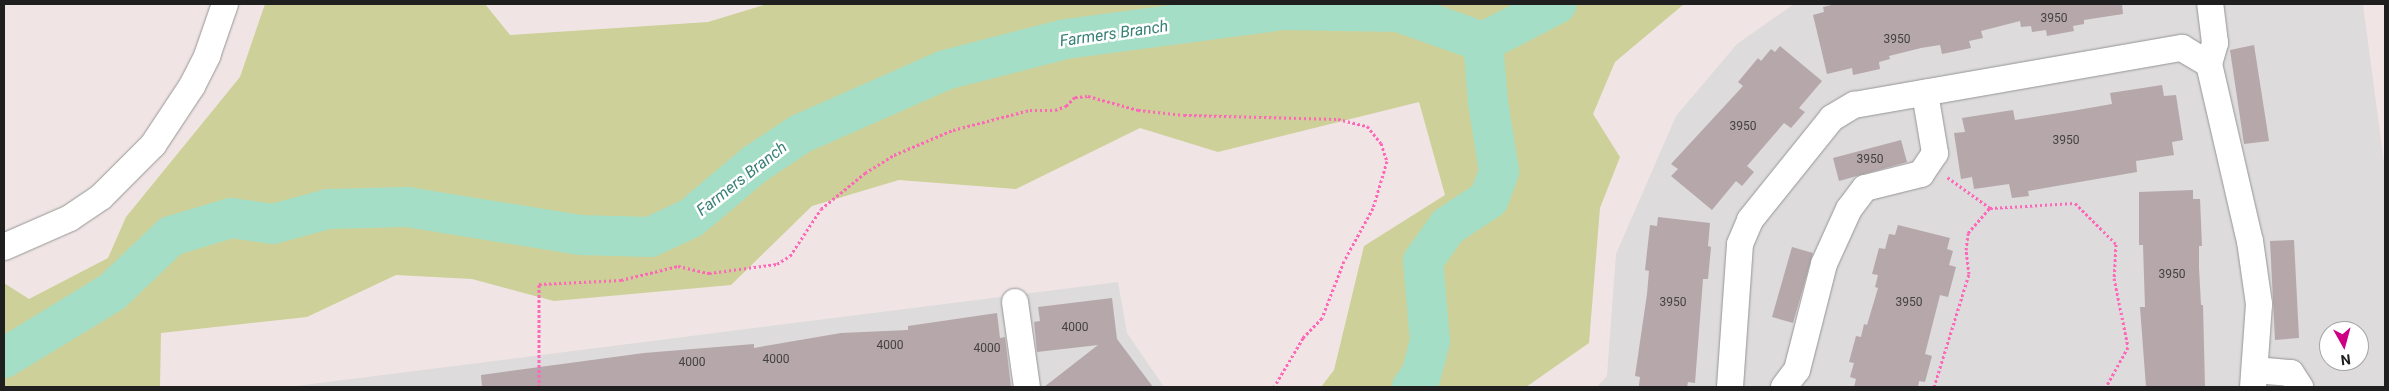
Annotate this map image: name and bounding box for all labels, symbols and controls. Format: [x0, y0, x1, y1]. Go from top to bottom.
house number: 3950 [2041, 12, 2067, 26]
water label: Farmers Branch [1059, 17, 1169, 51]
house number: 3950 [1884, 33, 1910, 47]
house number: 3950 [1730, 120, 1756, 134]
house number: 3950 [2053, 134, 2079, 148]
water label: Farmers Branch [693, 138, 791, 220]
house number: 3950 [1857, 153, 1883, 167]
house number: 3950 [2159, 268, 2185, 282]
house number: 3950 [1660, 296, 1686, 310]
house number: 3950 [1896, 296, 1922, 310]
house number: 4000 [1062, 321, 1088, 335]
north arrow [2319, 321, 2369, 371]
house number: 4000 [877, 339, 903, 353]
house number: 4000 [974, 342, 1000, 356]
text: N [2340, 351, 2352, 368]
house number: 4000 [763, 353, 789, 367]
house number: 4000 [679, 356, 705, 370]

